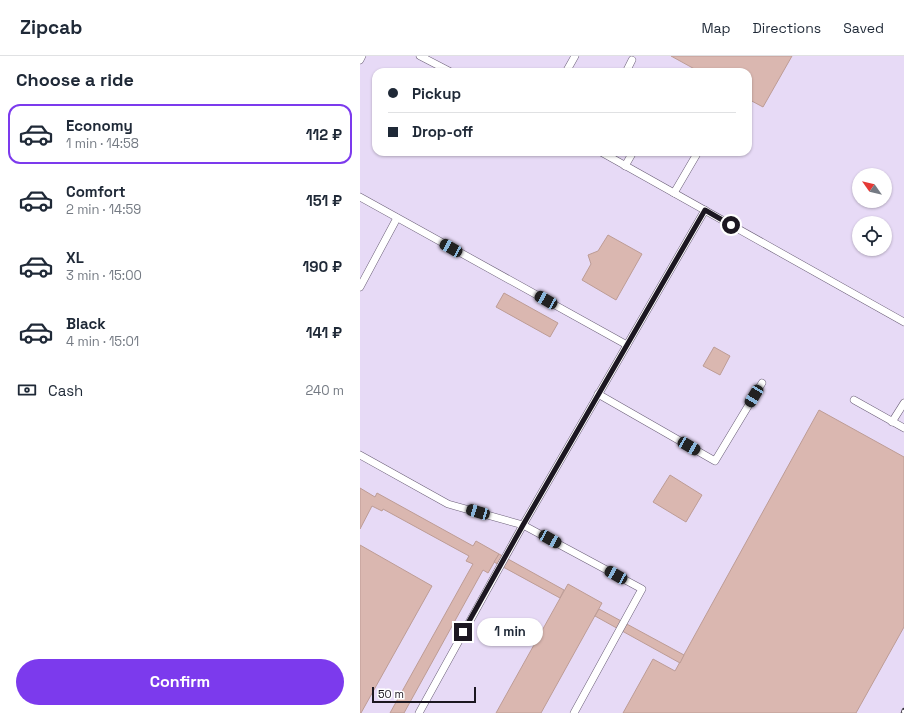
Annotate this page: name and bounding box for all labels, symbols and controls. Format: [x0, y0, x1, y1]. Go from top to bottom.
text: Zipcab [20, 15, 82, 40]
text: Map [701, 19, 731, 37]
text: Directions [753, 19, 821, 37]
text: Saved [843, 19, 884, 37]
text: Choose a ride [16, 68, 134, 91]
text: Pickup [412, 84, 461, 103]
icon: car [18, 116, 54, 152]
text: Economy [66, 116, 133, 135]
text: Drop-off [412, 122, 473, 141]
text: 112 ₽ [306, 125, 342, 144]
text: 1 min · 14:58 [66, 135, 139, 152]
north arrow [852, 168, 892, 208]
map controls [852, 168, 892, 256]
icon: car [18, 182, 54, 218]
text: Comfort [66, 182, 126, 201]
text: 151 ₽ [306, 191, 342, 210]
text: 2 min · 14:59 [66, 201, 141, 218]
route start [722, 216, 740, 234]
button: locate [852, 216, 892, 256]
car [438, 237, 464, 259]
icon: car [18, 248, 54, 284]
text: XL [66, 248, 84, 267]
text: 190 ₽ [302, 257, 342, 276]
text: 3 min · 15:00 [66, 267, 142, 284]
car [533, 289, 559, 311]
icon: car [18, 314, 54, 350]
text: Black [66, 314, 106, 333]
text: 141 ₽ [306, 323, 342, 342]
text: 4 min · 15:01 [66, 333, 139, 350]
icon: cash [16, 379, 38, 401]
text: Cash [48, 381, 83, 400]
text: 240 m [306, 382, 344, 399]
car [743, 383, 765, 409]
car [676, 435, 702, 457]
car [465, 503, 491, 521]
car [537, 528, 563, 550]
car [603, 564, 629, 586]
callout: 1 min [477, 618, 543, 646]
route end [454, 623, 472, 641]
text: 1 min [494, 623, 526, 640]
button: Confirm [16, 659, 344, 705]
scale bar [372, 685, 476, 704]
text: 50 m [378, 687, 404, 701]

